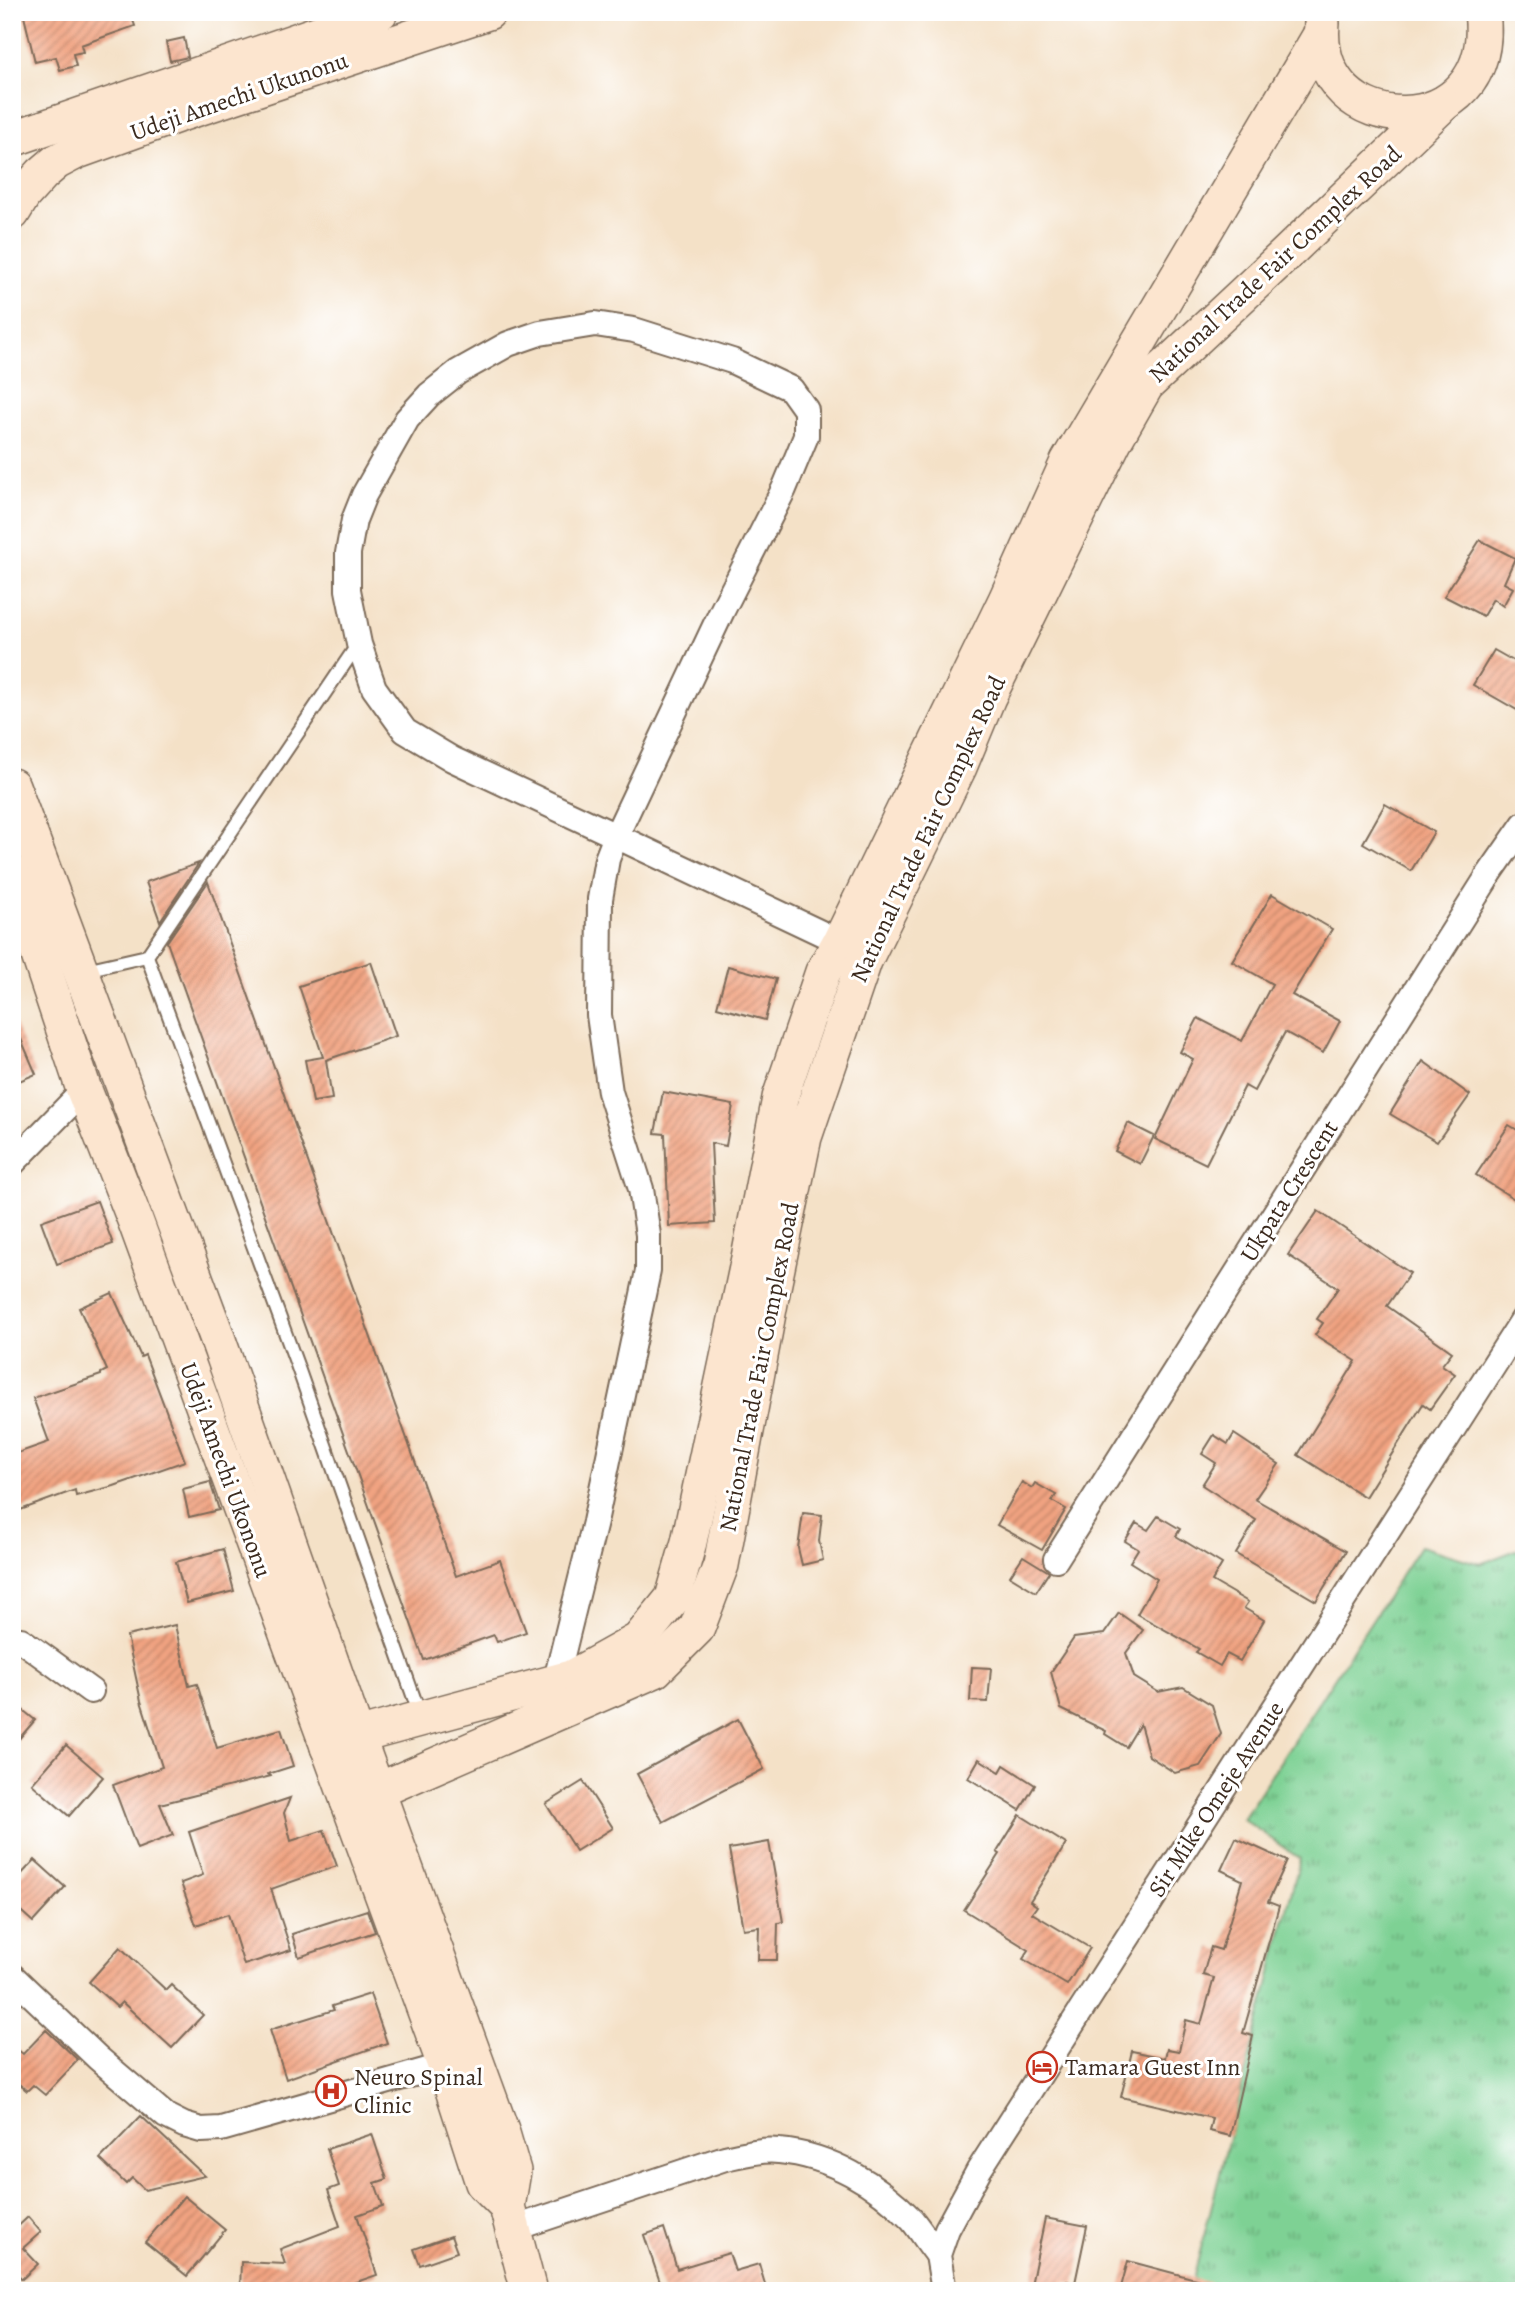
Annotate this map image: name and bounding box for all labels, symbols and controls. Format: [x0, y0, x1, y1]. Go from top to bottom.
street label: Udeji Amechi Ukunonu [126, 44, 352, 148]
street label: National Trade Fair Complex Road [1142, 138, 1408, 390]
street label: National Trade Fair Complex Road [843, 670, 1013, 988]
street label: Ukpata Crescent [1233, 1114, 1345, 1268]
street label: National Trade Fair Complex Road [711, 1199, 807, 1534]
street label: Udeji Amechi Ukononu [172, 1358, 280, 1582]
street label: Sir Mike Omeje Avenue [1141, 1695, 1291, 1903]
hotel icon: Tamara Guest Inn [1025, 2050, 1059, 2084]
place label: Tamara Guest Inn [1065, 2051, 1240, 2083]
place label: Neuro Spinal Clinic [354, 2061, 483, 2121]
hospital icon: Neuro Spinal Clinic [314, 2074, 348, 2108]

